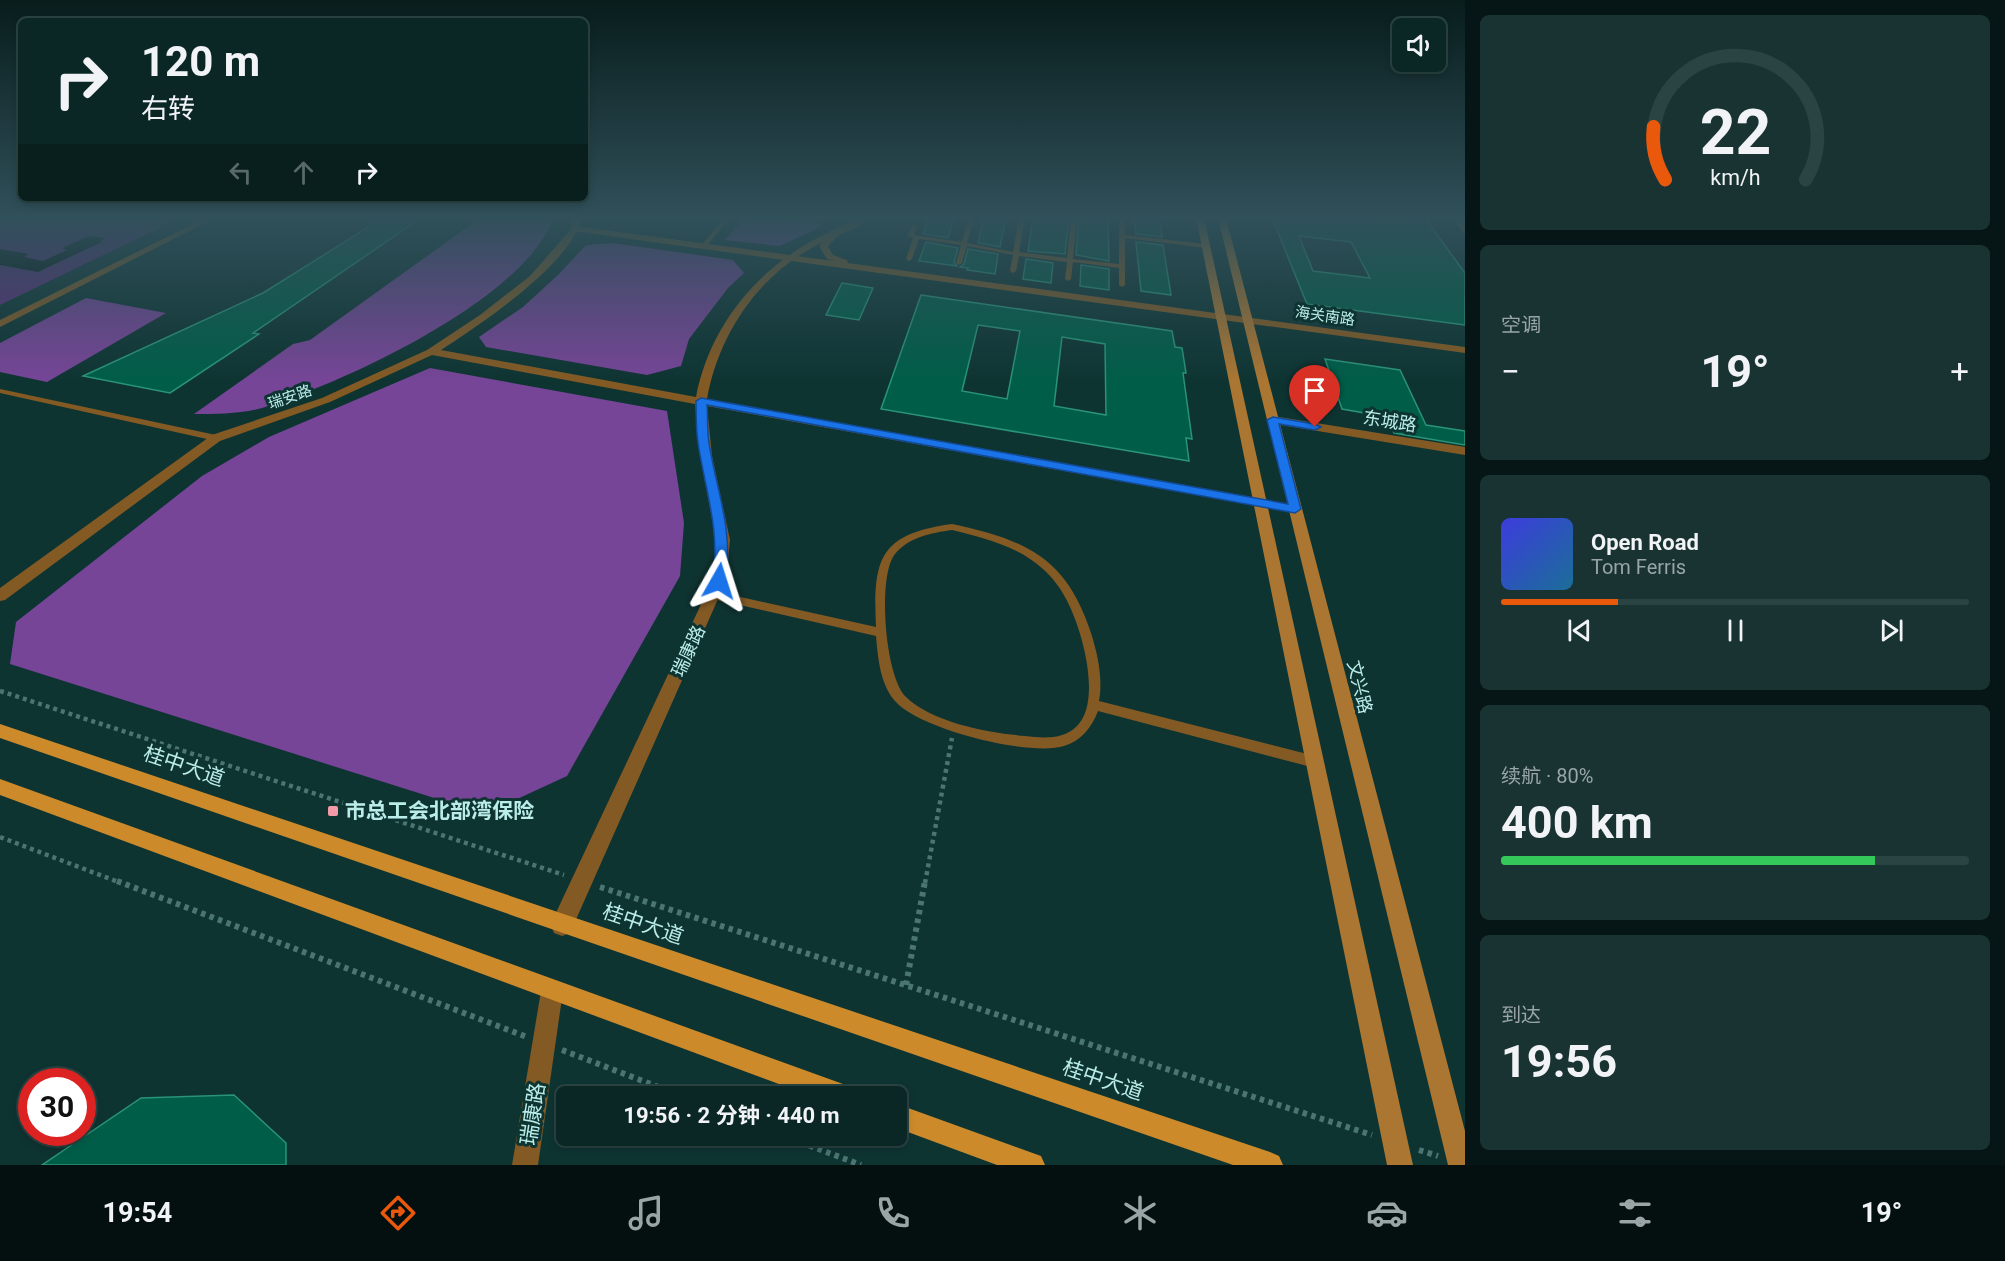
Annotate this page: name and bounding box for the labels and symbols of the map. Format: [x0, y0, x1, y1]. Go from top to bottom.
street label: 海关南路 [1294, 303, 1356, 329]
pin [1289, 365, 1340, 427]
street label: 瑞安路 [266, 381, 314, 413]
street label: 东城路 [1362, 406, 1418, 436]
position arrow [687, 549, 751, 613]
street label: 瑞康路 [667, 622, 709, 680]
street label: 文兴路 [1343, 658, 1377, 716]
street label: 桂中大道 [140, 741, 228, 791]
place label: 市总工会北部湾保险 [345, 799, 534, 823]
marker: 市总工会北部湾保险 [326, 804, 340, 818]
street label: 桂中大道 [599, 899, 687, 949]
street label: 桂中大道 [1059, 1055, 1147, 1105]
speed limit sign: 30 [18, 1068, 96, 1146]
street label: 瑞康路 [516, 1081, 550, 1147]

